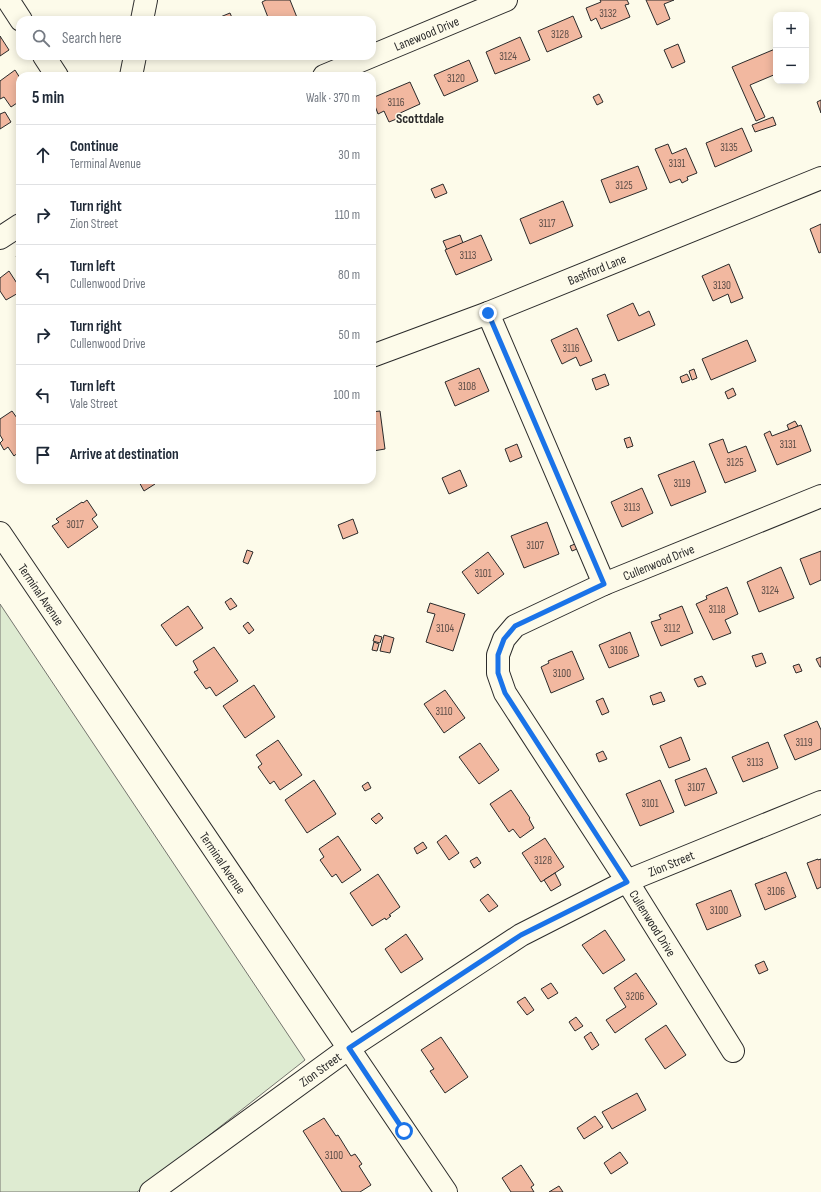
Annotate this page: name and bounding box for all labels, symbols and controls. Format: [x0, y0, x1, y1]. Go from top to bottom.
house number: 3132 [599, 7, 617, 20]
map controls [773, 12, 809, 84]
button: + [773, 12, 809, 48]
street label: Lanewood Drive [392, 13, 462, 55]
search box [16, 16, 376, 60]
icon: search [30, 27, 52, 49]
house number: 3128 [551, 28, 569, 41]
text: Search here [62, 29, 122, 48]
button: − [773, 48, 809, 84]
house number: 3124 [499, 50, 517, 63]
house number: 3120 [447, 72, 465, 85]
text: 5 min [32, 88, 64, 108]
text: Walk · 370 m [306, 90, 360, 106]
house number: 3116 [387, 96, 405, 109]
district label: Scottdale [396, 110, 444, 127]
text: Continue [70, 137, 119, 156]
house number: 3135 [720, 141, 738, 154]
icon: ahead [32, 144, 54, 166]
text: 30 m [338, 147, 360, 163]
text: Terminal Avenue [70, 156, 141, 172]
house number: 3131 [669, 157, 686, 170]
house number: 3125 [615, 179, 633, 192]
text: Turn right [70, 197, 122, 216]
icon: right [32, 204, 54, 226]
text: 110 m [335, 207, 360, 223]
text: Zion Street [70, 216, 118, 232]
house number: 3117 [539, 217, 556, 230]
house number: 3113 [460, 249, 477, 262]
street label: Bashford Lane [565, 251, 629, 289]
text: Turn left [70, 257, 115, 276]
icon: left [32, 264, 54, 286]
text: 80 m [338, 267, 360, 283]
text: Cullenwood Drive [70, 276, 146, 292]
house number: 3130 [713, 279, 731, 292]
route end [479, 304, 497, 322]
text: Turn right [70, 317, 122, 336]
icon: right [32, 324, 54, 346]
text: 50 m [339, 327, 360, 343]
text: Cullenwood Drive [70, 336, 146, 352]
house number: 3116 [562, 342, 580, 355]
text: Turn left [70, 377, 115, 396]
house number: 3108 [458, 380, 476, 393]
icon: left [32, 384, 54, 406]
text: 100 m [333, 387, 360, 403]
text: Vale Street [70, 396, 118, 412]
house number: 3131 [780, 438, 797, 451]
icon: arrive [32, 444, 54, 466]
text: Arrive at destination [70, 445, 179, 464]
house number: 3125 [726, 456, 744, 469]
house number: 3119 [673, 477, 691, 490]
house number: 3113 [624, 501, 641, 514]
house number: 3017 [66, 518, 84, 531]
house number: 3107 [526, 539, 544, 552]
street label: Cullenwood Drive [621, 541, 697, 584]
street label: Terminal Avenue [14, 561, 67, 629]
house number: 3101 [474, 567, 492, 580]
house number: 3124 [761, 584, 779, 597]
house number: 3118 [708, 603, 726, 616]
house number: 3104 [436, 622, 454, 635]
house number: 3112 [664, 622, 681, 635]
house number: 3106 [610, 644, 628, 657]
house number: 3100 [553, 667, 571, 680]
house number: 3110 [435, 705, 453, 718]
house number: 3119 [795, 736, 813, 749]
house number: 3113 [747, 756, 764, 769]
house number: 3107 [687, 781, 705, 794]
house number: 3101 [641, 797, 659, 810]
street label: Terminal Avenue [196, 829, 249, 897]
street label: Zion Street [646, 848, 697, 881]
house number: 3128 [534, 854, 552, 867]
house number: 3106 [767, 885, 785, 898]
street label: Cullenwood Drive [625, 887, 679, 960]
house number: 3100 [710, 904, 728, 917]
house number: 3206 [626, 990, 645, 1003]
street label: Zion Street [296, 1049, 345, 1091]
route start [395, 1122, 413, 1140]
house number: 3100 [325, 1149, 343, 1162]

